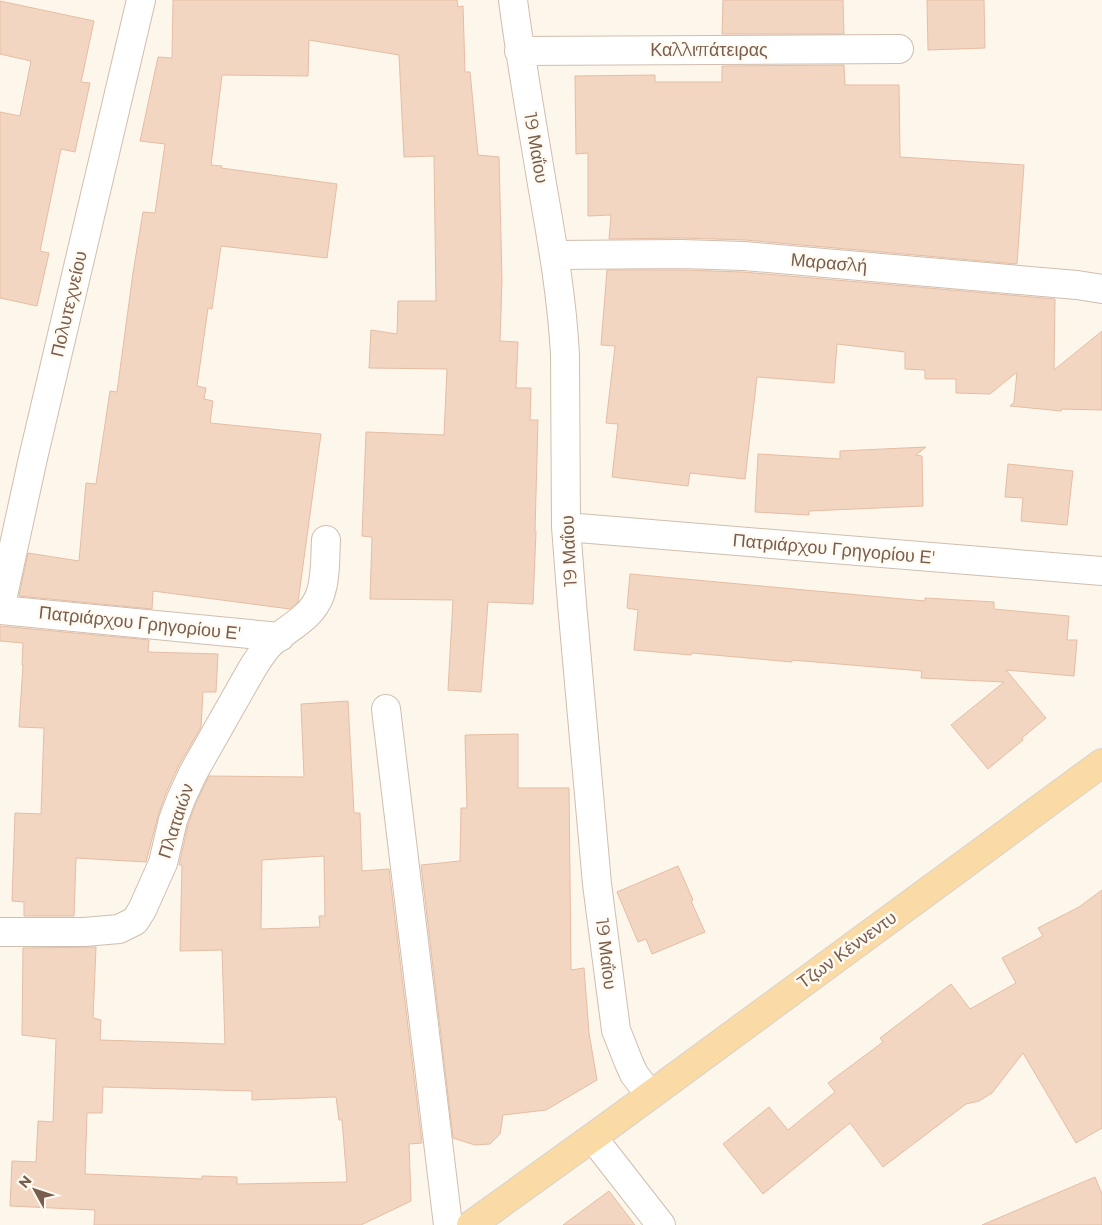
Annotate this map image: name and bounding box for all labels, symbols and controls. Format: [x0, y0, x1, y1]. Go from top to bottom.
street label: Καλλιπάτειρας [650, 39, 768, 61]
street label: 19 Μαΐου [519, 111, 553, 185]
street label: Πολυτεχνείου [46, 249, 92, 359]
street label: Μαρασλή [790, 249, 868, 277]
street label: 19 Μαΐου [556, 515, 582, 587]
street label: Πατριάρχου Γρηγορίου Ε' [732, 529, 936, 569]
street label: Πατριάρχου Γρηγορίου Ε' [38, 601, 242, 645]
street label: Πλαταιών [154, 781, 198, 861]
street label: Τζων Κέννεντυ [793, 907, 901, 993]
street label: 19 Μαΐου [591, 917, 621, 991]
north arrow [10, 1165, 60, 1215]
text: N [15, 1172, 36, 1192]

